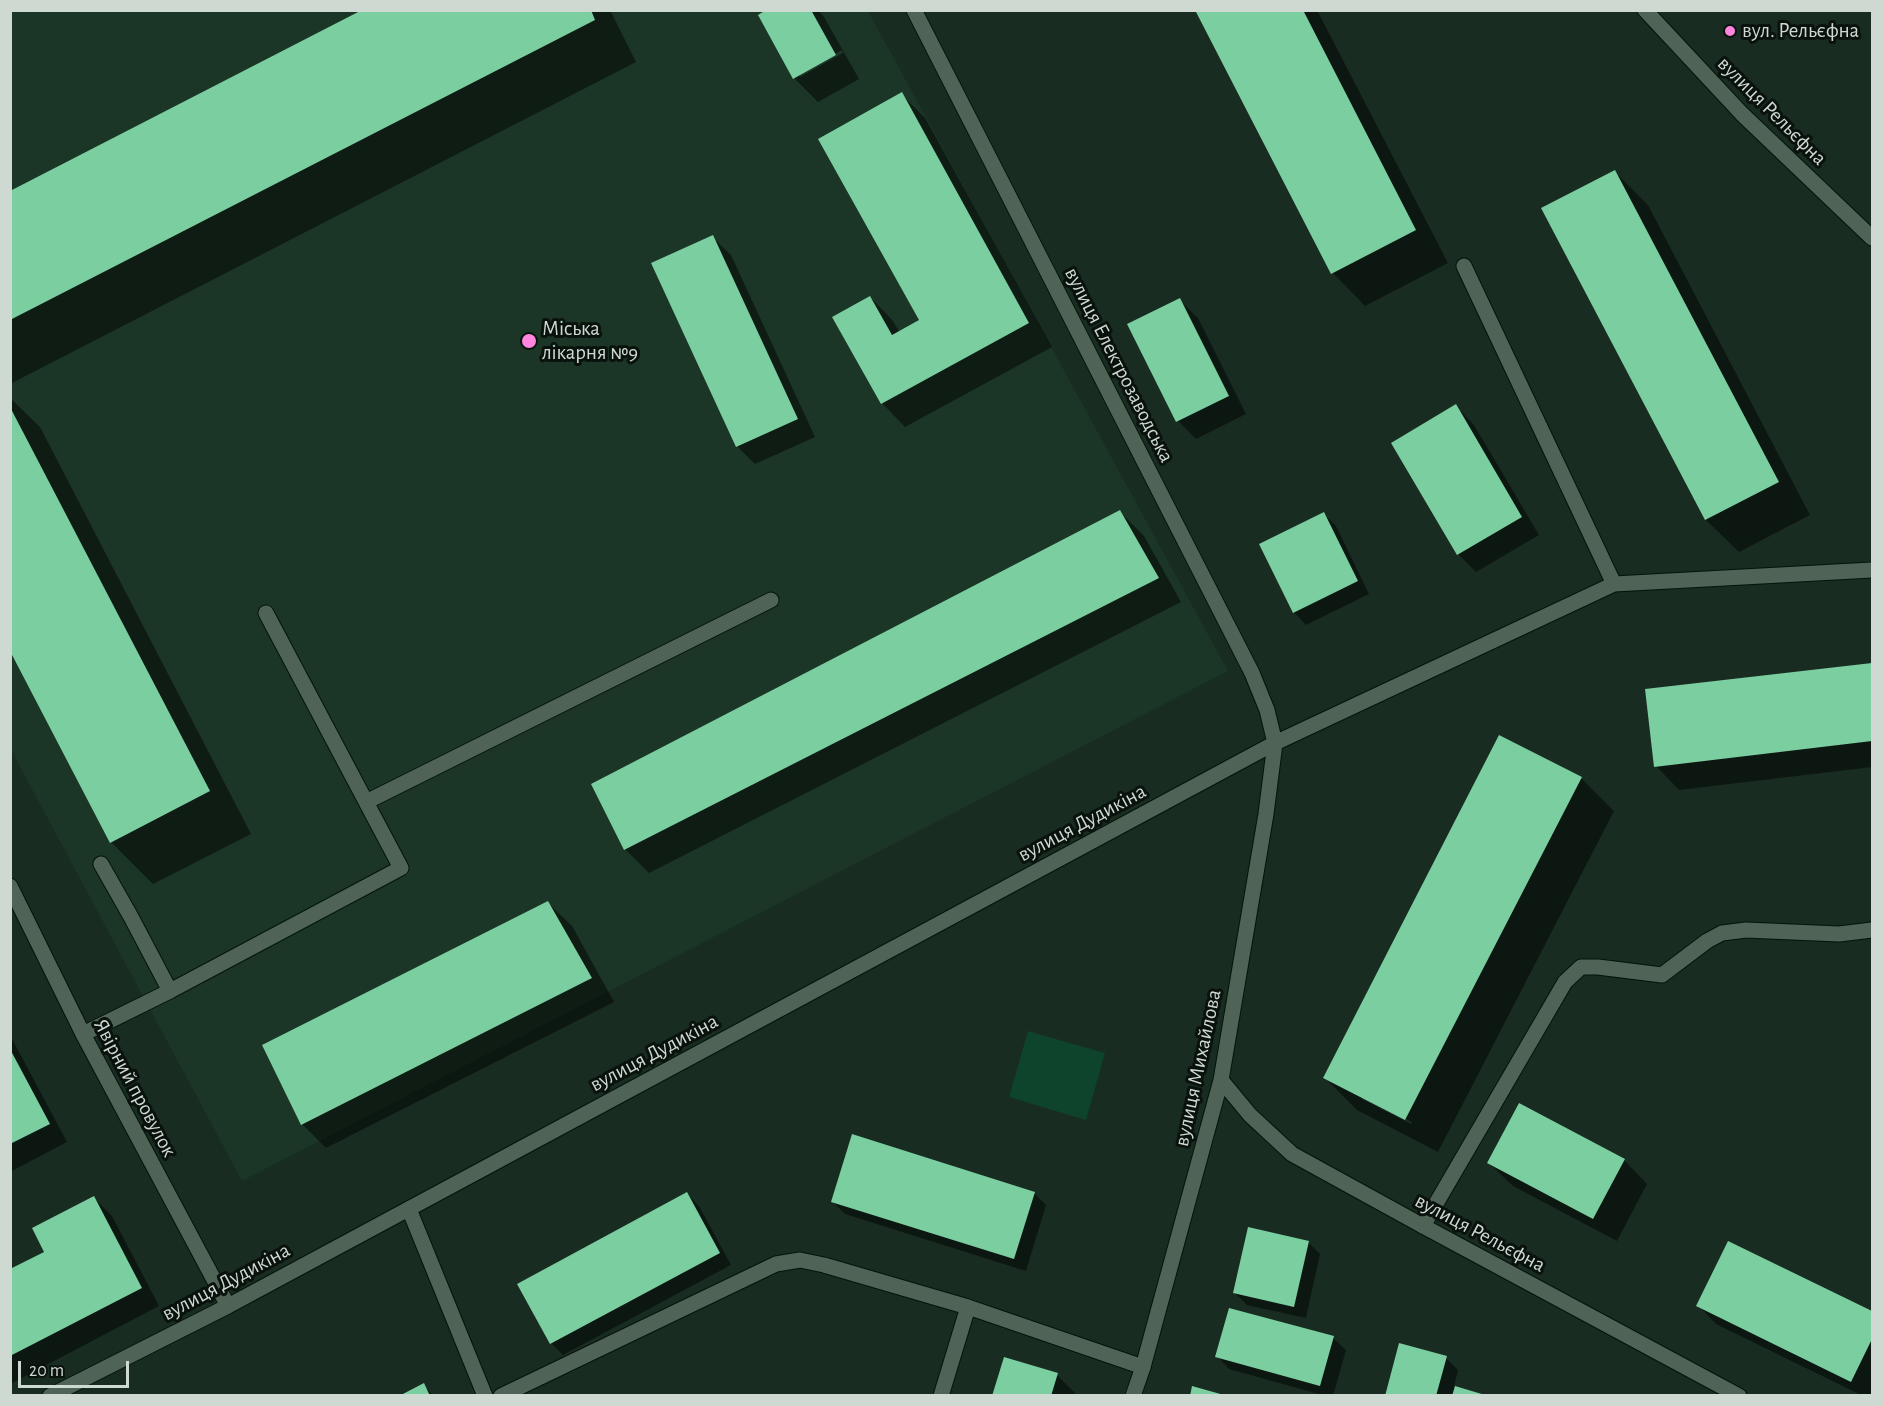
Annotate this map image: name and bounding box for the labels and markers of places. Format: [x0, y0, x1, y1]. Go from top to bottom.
place label: вул. Рельєфна [1742, 18, 1859, 44]
marker: вул. Рельєфна [1723, 24, 1737, 38]
place label: Міська лікарня №9 [542, 316, 638, 366]
marker: Міська лікарня №9 [520, 332, 538, 350]

